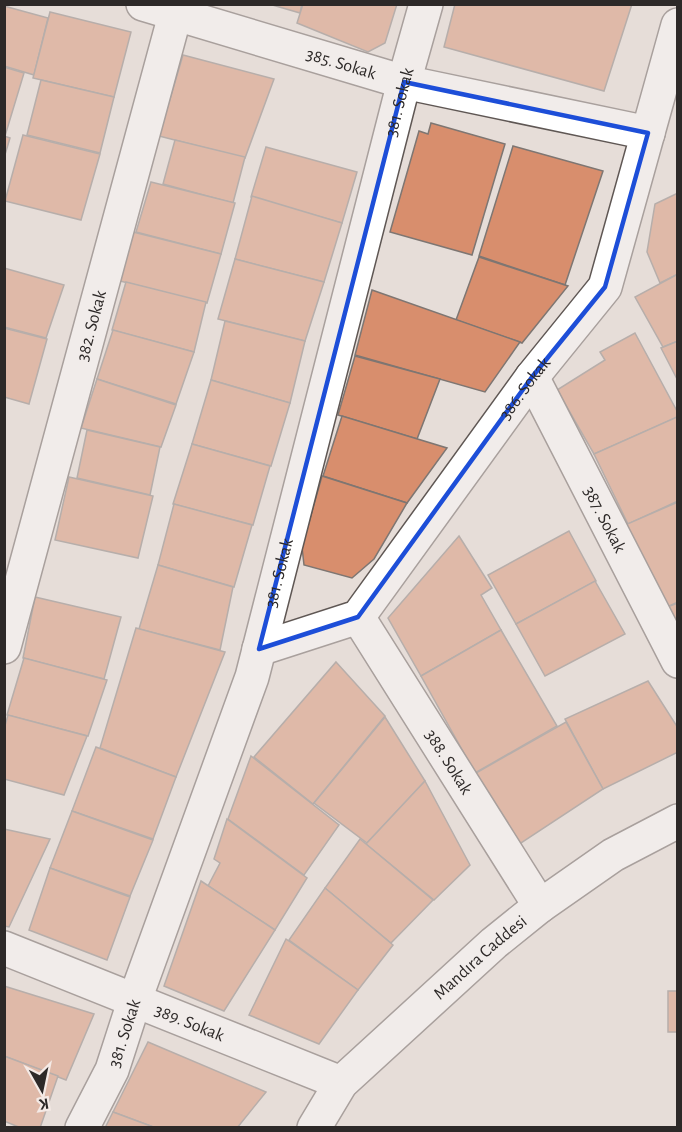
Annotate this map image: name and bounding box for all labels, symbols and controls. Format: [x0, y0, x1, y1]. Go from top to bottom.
street label: 385. Sokak [304, 45, 379, 83]
street label: 381. Sokak [382, 65, 418, 139]
street label: 382. Sokak [74, 288, 110, 363]
street label: 386. Sokak [496, 354, 555, 423]
street label: 387. Sokak [580, 484, 629, 557]
street label: 381. Sokak [262, 536, 297, 610]
street label: 388. Sokak [421, 727, 476, 799]
street label: Mandıra Caddesi [430, 912, 531, 1004]
street label: 381. Sokak [105, 996, 145, 1070]
street label: 389. Sokak [152, 1001, 227, 1046]
north arrow [12, 1060, 72, 1120]
text: K [38, 1095, 50, 1113]

